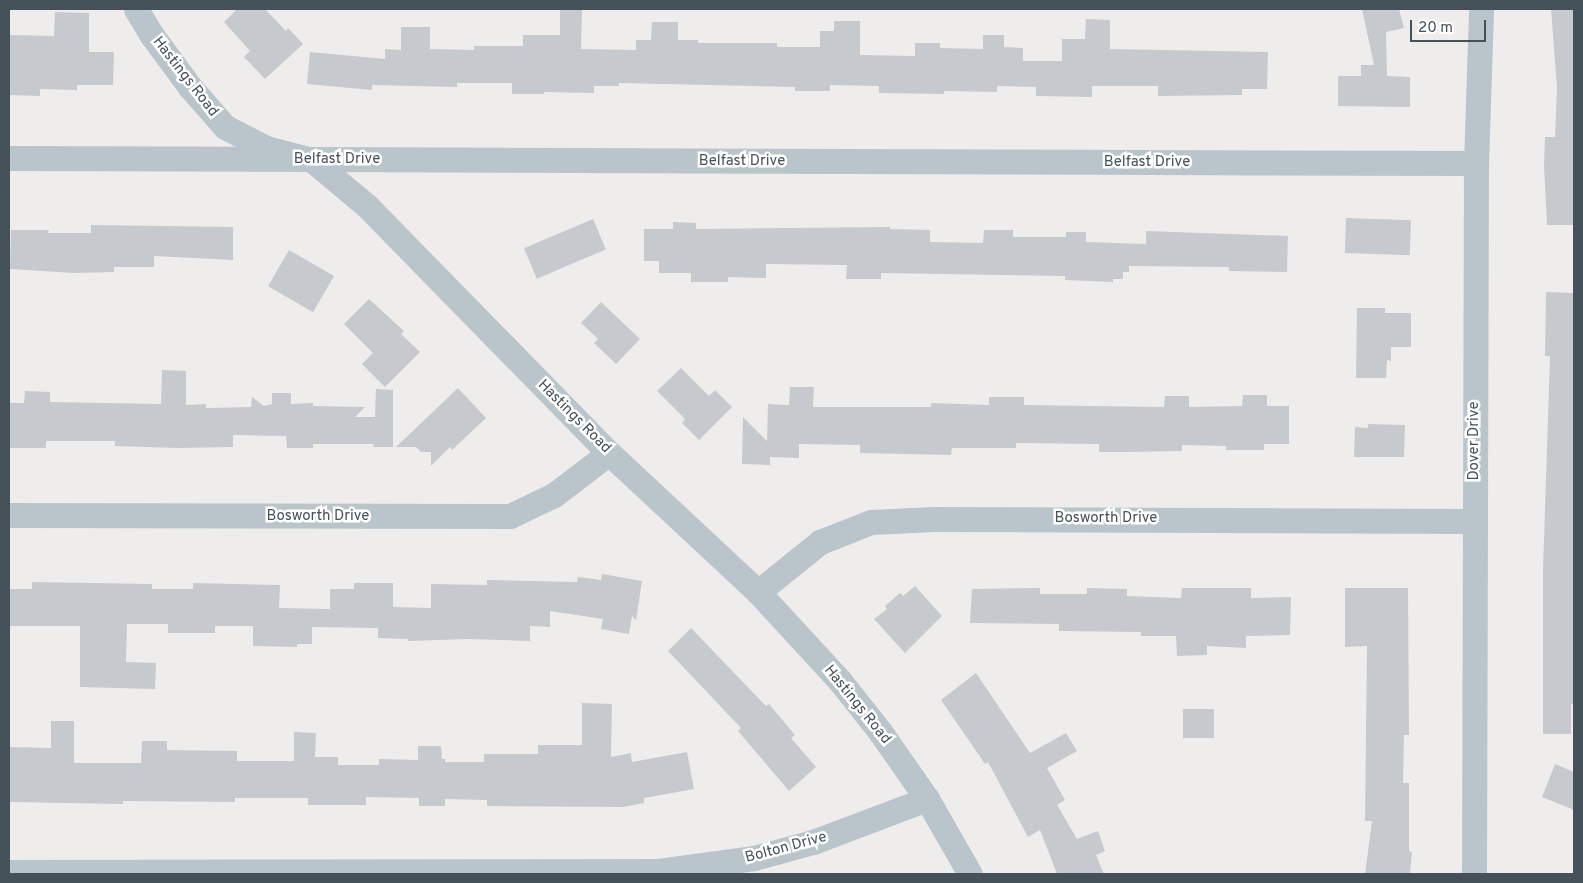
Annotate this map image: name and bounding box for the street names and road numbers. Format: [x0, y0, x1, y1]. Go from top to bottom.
street label: Hastings Road [148, 33, 222, 121]
street label: Belfast Drive [294, 151, 380, 169]
street label: Belfast Drive [699, 153, 785, 171]
street label: Belfast Drive [1104, 154, 1190, 172]
street label: Hastings Road [534, 377, 614, 457]
street label: Dover Drive [1466, 401, 1484, 481]
street label: Bosworth Drive [267, 508, 369, 526]
street label: Bosworth Drive [1055, 510, 1157, 528]
street label: Hastings Road [820, 662, 894, 748]
street label: Bolton Drive [743, 828, 829, 868]

